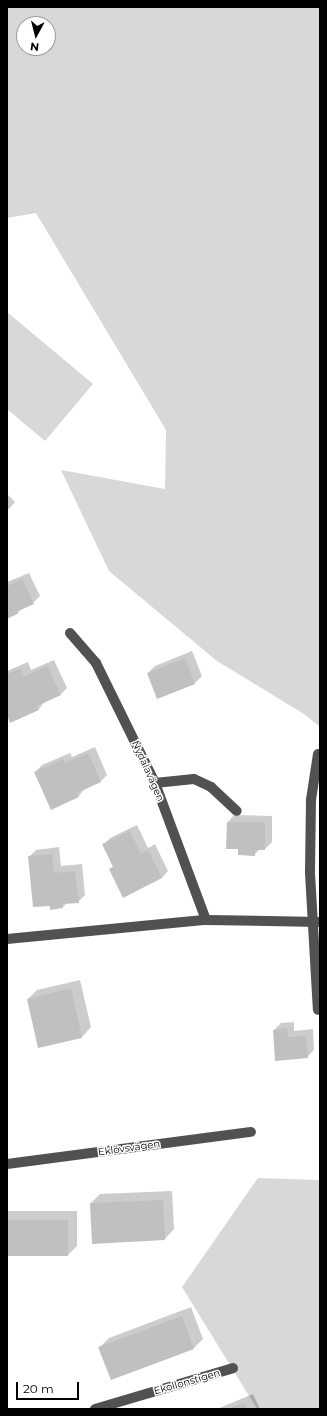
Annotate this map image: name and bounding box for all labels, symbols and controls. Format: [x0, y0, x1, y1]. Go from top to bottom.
north arrow [16, 16, 56, 56]
text: N [29, 39, 40, 54]
street label: Nydalavägen [129, 739, 167, 803]
street label: Eklövsvägen [97, 1138, 161, 1158]
street label: Ekollonstigen [152, 1367, 222, 1397]
scale bar [18, 1374, 81, 1400]
text: 20 m [23, 1381, 54, 1396]

